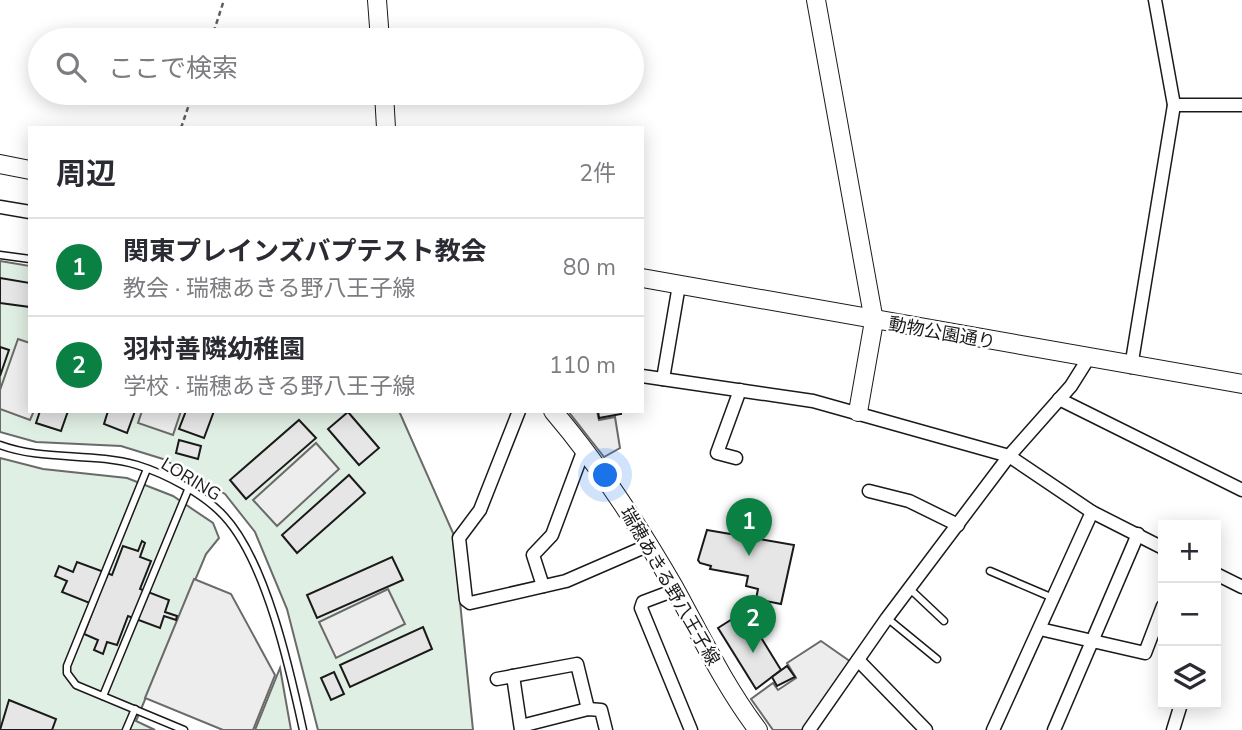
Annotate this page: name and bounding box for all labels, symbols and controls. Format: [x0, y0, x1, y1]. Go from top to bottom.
search box [28, 28, 644, 105]
icon: search [52, 48, 90, 86]
text: ここで検索 [108, 51, 238, 86]
text: 周辺 [56, 154, 116, 195]
text: 2件 [579, 158, 616, 189]
text: 関東プレインズバプテスト教会 [123, 234, 486, 269]
text: 1 [72, 252, 86, 283]
text: 80 m [563, 252, 616, 283]
text: 教会 · 瑞穂あきる野八王子線 [123, 273, 416, 304]
street label: 動物公園通り [887, 312, 997, 354]
text: 羽村善隣幼稚園 [123, 332, 305, 367]
text: 2 [72, 350, 86, 381]
text: 110 m [549, 350, 616, 381]
text: 学校 · 瑞穂あきる野八王子線 [123, 371, 416, 402]
street label: LORING [157, 452, 225, 506]
your location [588, 458, 622, 492]
pin: 1 [726, 498, 772, 556]
street label: 瑞穂あきる野八王子線 [615, 502, 725, 670]
map controls [1158, 520, 1221, 709]
button: + [1158, 520, 1221, 583]
button: − [1158, 583, 1221, 646]
pin: 2 [730, 595, 776, 653]
button: layers [1158, 646, 1221, 709]

